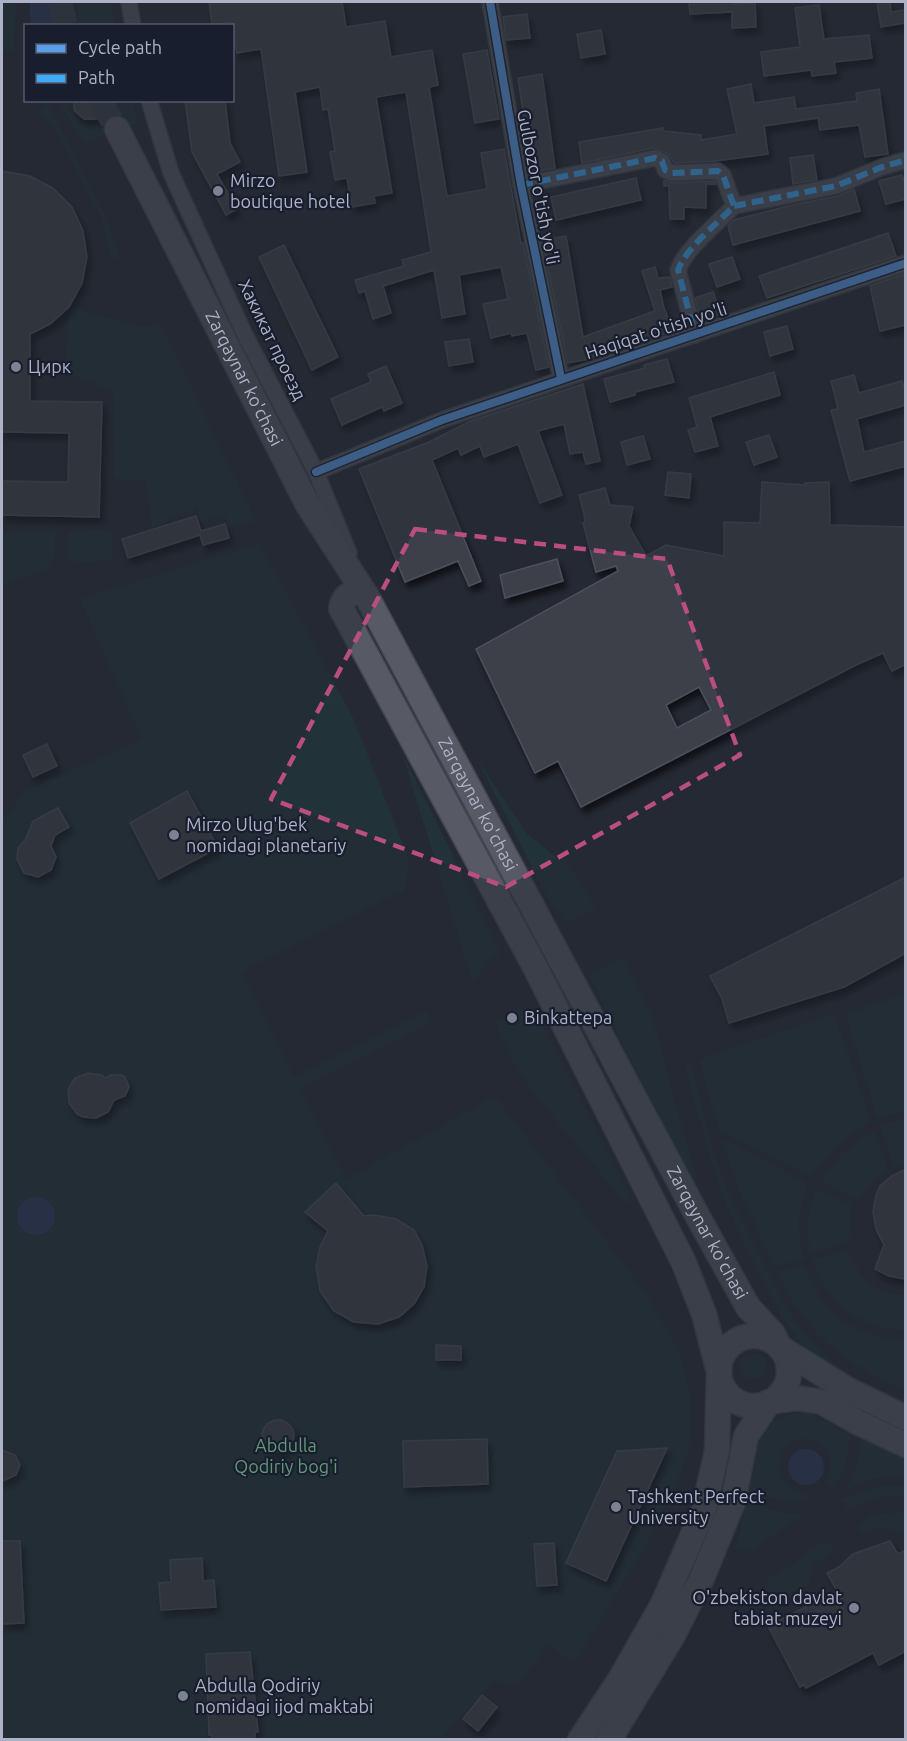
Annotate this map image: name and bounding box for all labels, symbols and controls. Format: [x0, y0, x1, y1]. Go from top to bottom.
legend [24, 24, 234, 102]
text: Cycle path [78, 37, 162, 57]
text: Path [78, 67, 115, 87]
street label: Gulbozor o'tish yo'li [514, 107, 564, 266]
place label: Mirzo boutique hotel [230, 170, 350, 211]
marker: Mirzo boutique hotel [211, 184, 225, 198]
street label: Хакикат проезд [235, 276, 311, 403]
street label: Haqiqat o'tish yo'li [582, 298, 729, 362]
street label: Zarqaynar ko'chasi [202, 307, 287, 449]
place label: Цирк [28, 356, 71, 376]
marker: Цирк [9, 360, 23, 374]
street label: Zarqaynar ko'chasi [435, 734, 522, 874]
place label: Mirzo Ulug'bek nomidagi planetariy [186, 814, 347, 855]
marker: Mirzo Ulug'bek nomidagi planetariy [167, 828, 181, 842]
place label: Binkattepa [524, 1007, 612, 1027]
marker: Binkattepa [505, 1011, 519, 1025]
street label: Zarqaynar ko'chasi [664, 1162, 753, 1302]
park label: Abdulla Qodiriy bog'i [234, 1435, 338, 1477]
place label: Tashkent Perfect University [628, 1486, 764, 1527]
marker: Tashkent Perfect University [609, 1500, 623, 1514]
place label: O'zbekiston davlat tabiat muzeyi [692, 1587, 842, 1628]
marker: O'zbekiston davlat tabiat muzeyi [847, 1601, 861, 1615]
place label: Abdulla Qodiriy nomidagi ijod maktabi [195, 1675, 373, 1716]
marker: Abdulla Qodiriy nomidagi ijod maktabi [176, 1689, 190, 1703]

